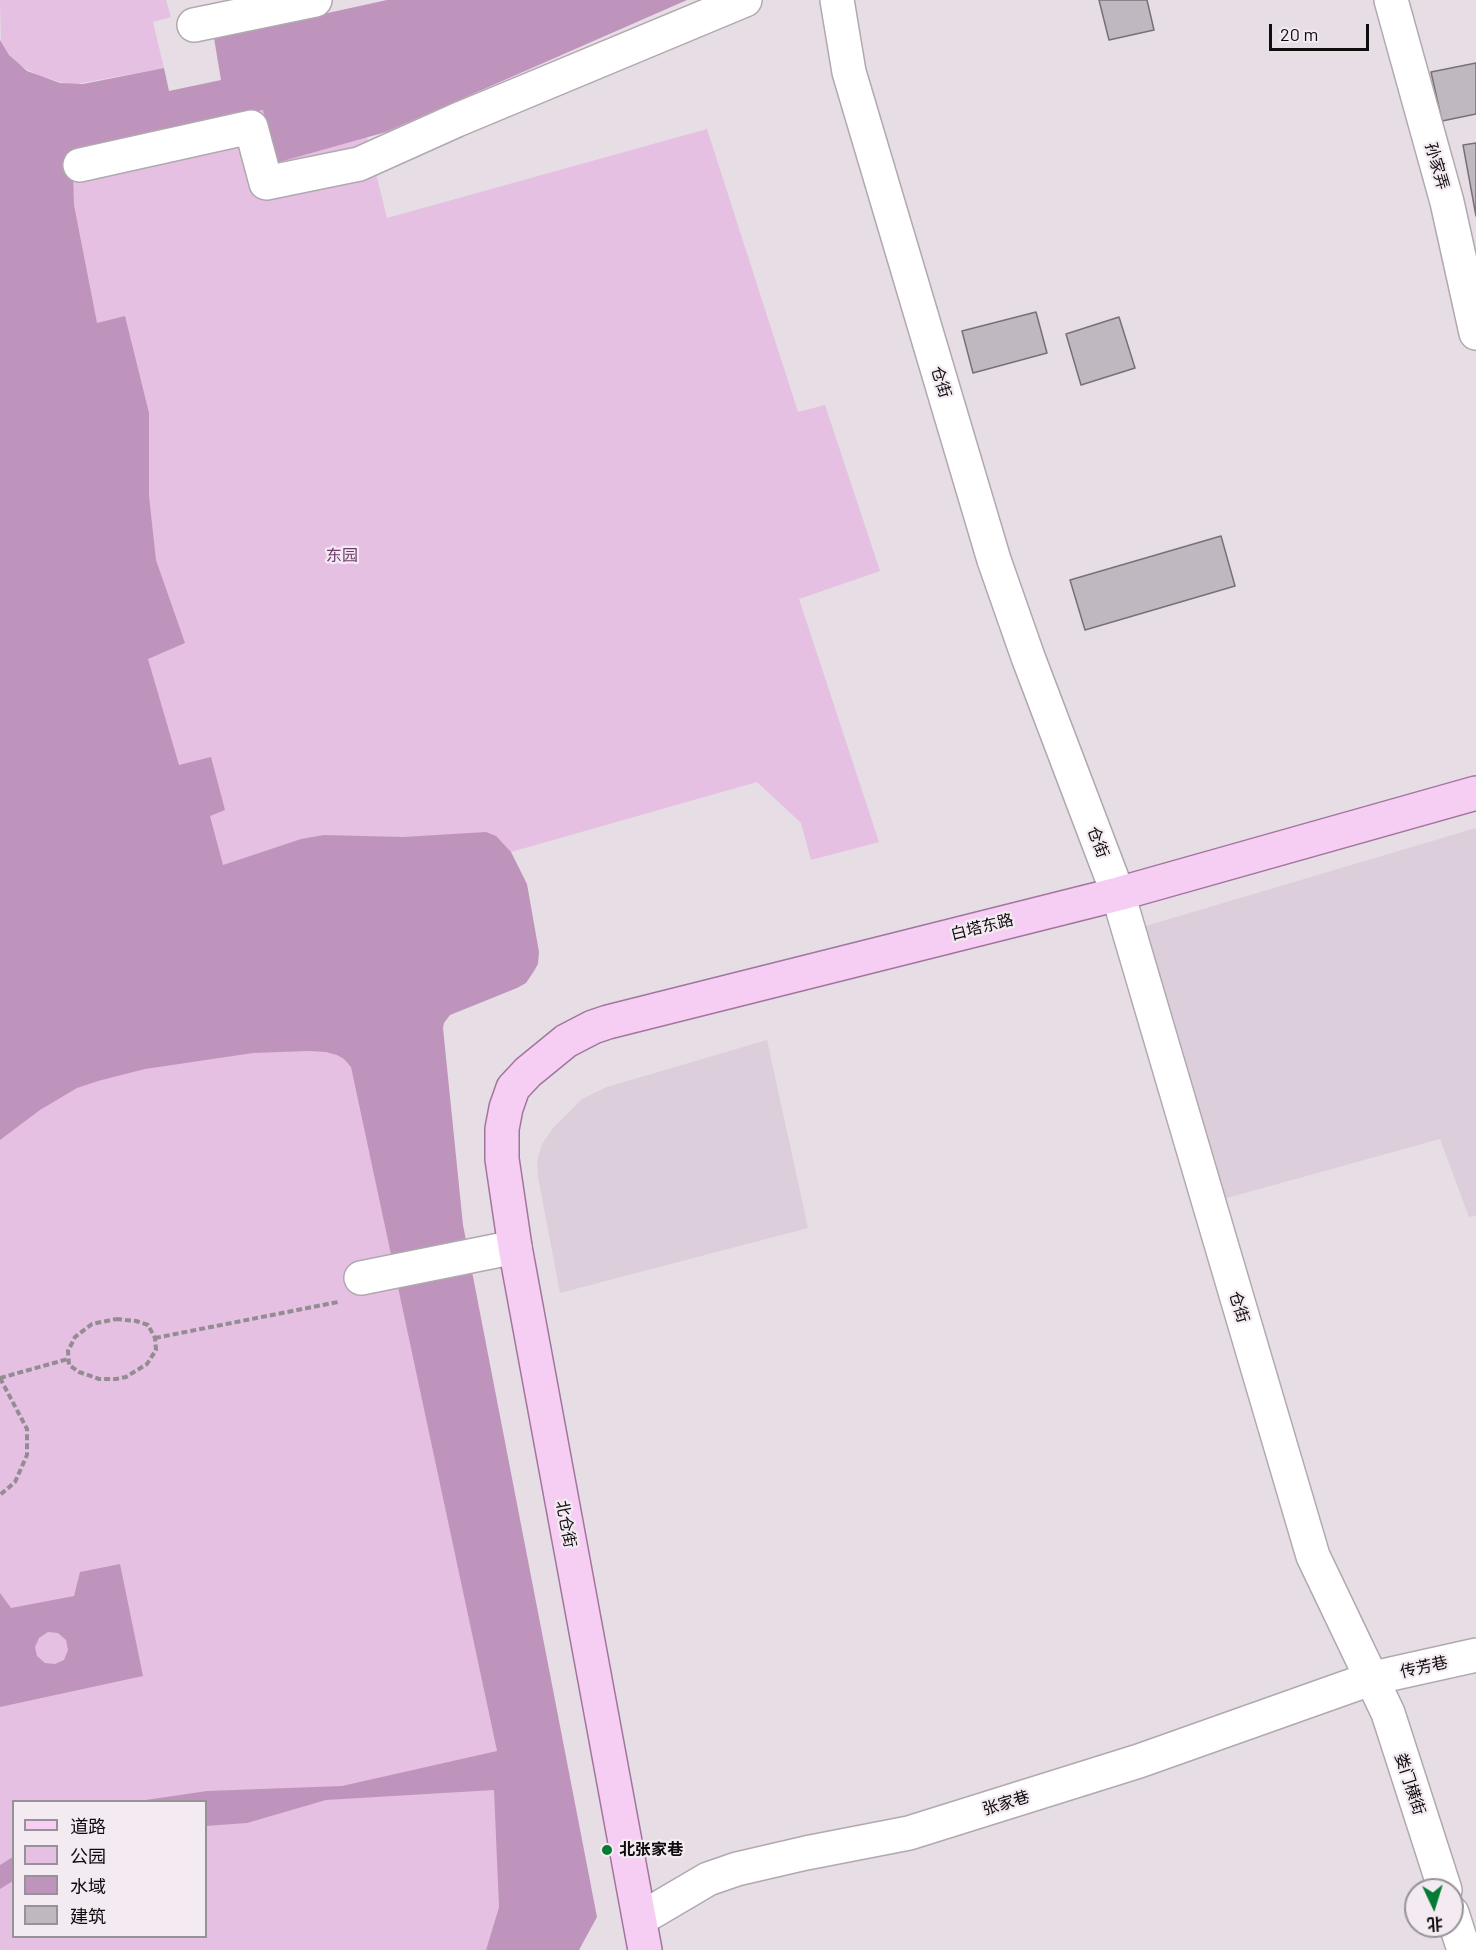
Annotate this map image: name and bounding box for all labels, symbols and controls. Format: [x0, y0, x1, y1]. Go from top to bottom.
scale bar [1272, 12, 1372, 50]
text: 20 m [1280, 23, 1318, 45]
street label: 孙家弄 [1421, 140, 1453, 192]
street label: 仓街 [927, 364, 955, 400]
park label: 东园 [326, 546, 358, 566]
street label: 仓街 [1083, 824, 1113, 860]
street label: 白塔东路 [949, 910, 1015, 944]
street label: 仓街 [1225, 1289, 1253, 1325]
street label: 北仓街 [552, 1499, 580, 1549]
street label: 传芳巷 [1398, 1652, 1450, 1682]
street label: 娄门横街 [1391, 1751, 1429, 1817]
street label: 张家巷 [980, 1787, 1032, 1819]
legend [12, 1800, 207, 1938]
text: 道路 [70, 1815, 106, 1837]
place label: 北张家巷 [619, 1840, 683, 1860]
marker: 北张家巷 [600, 1843, 614, 1857]
text: 公园 [70, 1845, 106, 1867]
text: 水域 [70, 1875, 106, 1897]
north arrow [1404, 1878, 1464, 1938]
text: 建筑 [70, 1905, 106, 1927]
text: 北 [1427, 1914, 1444, 1934]

